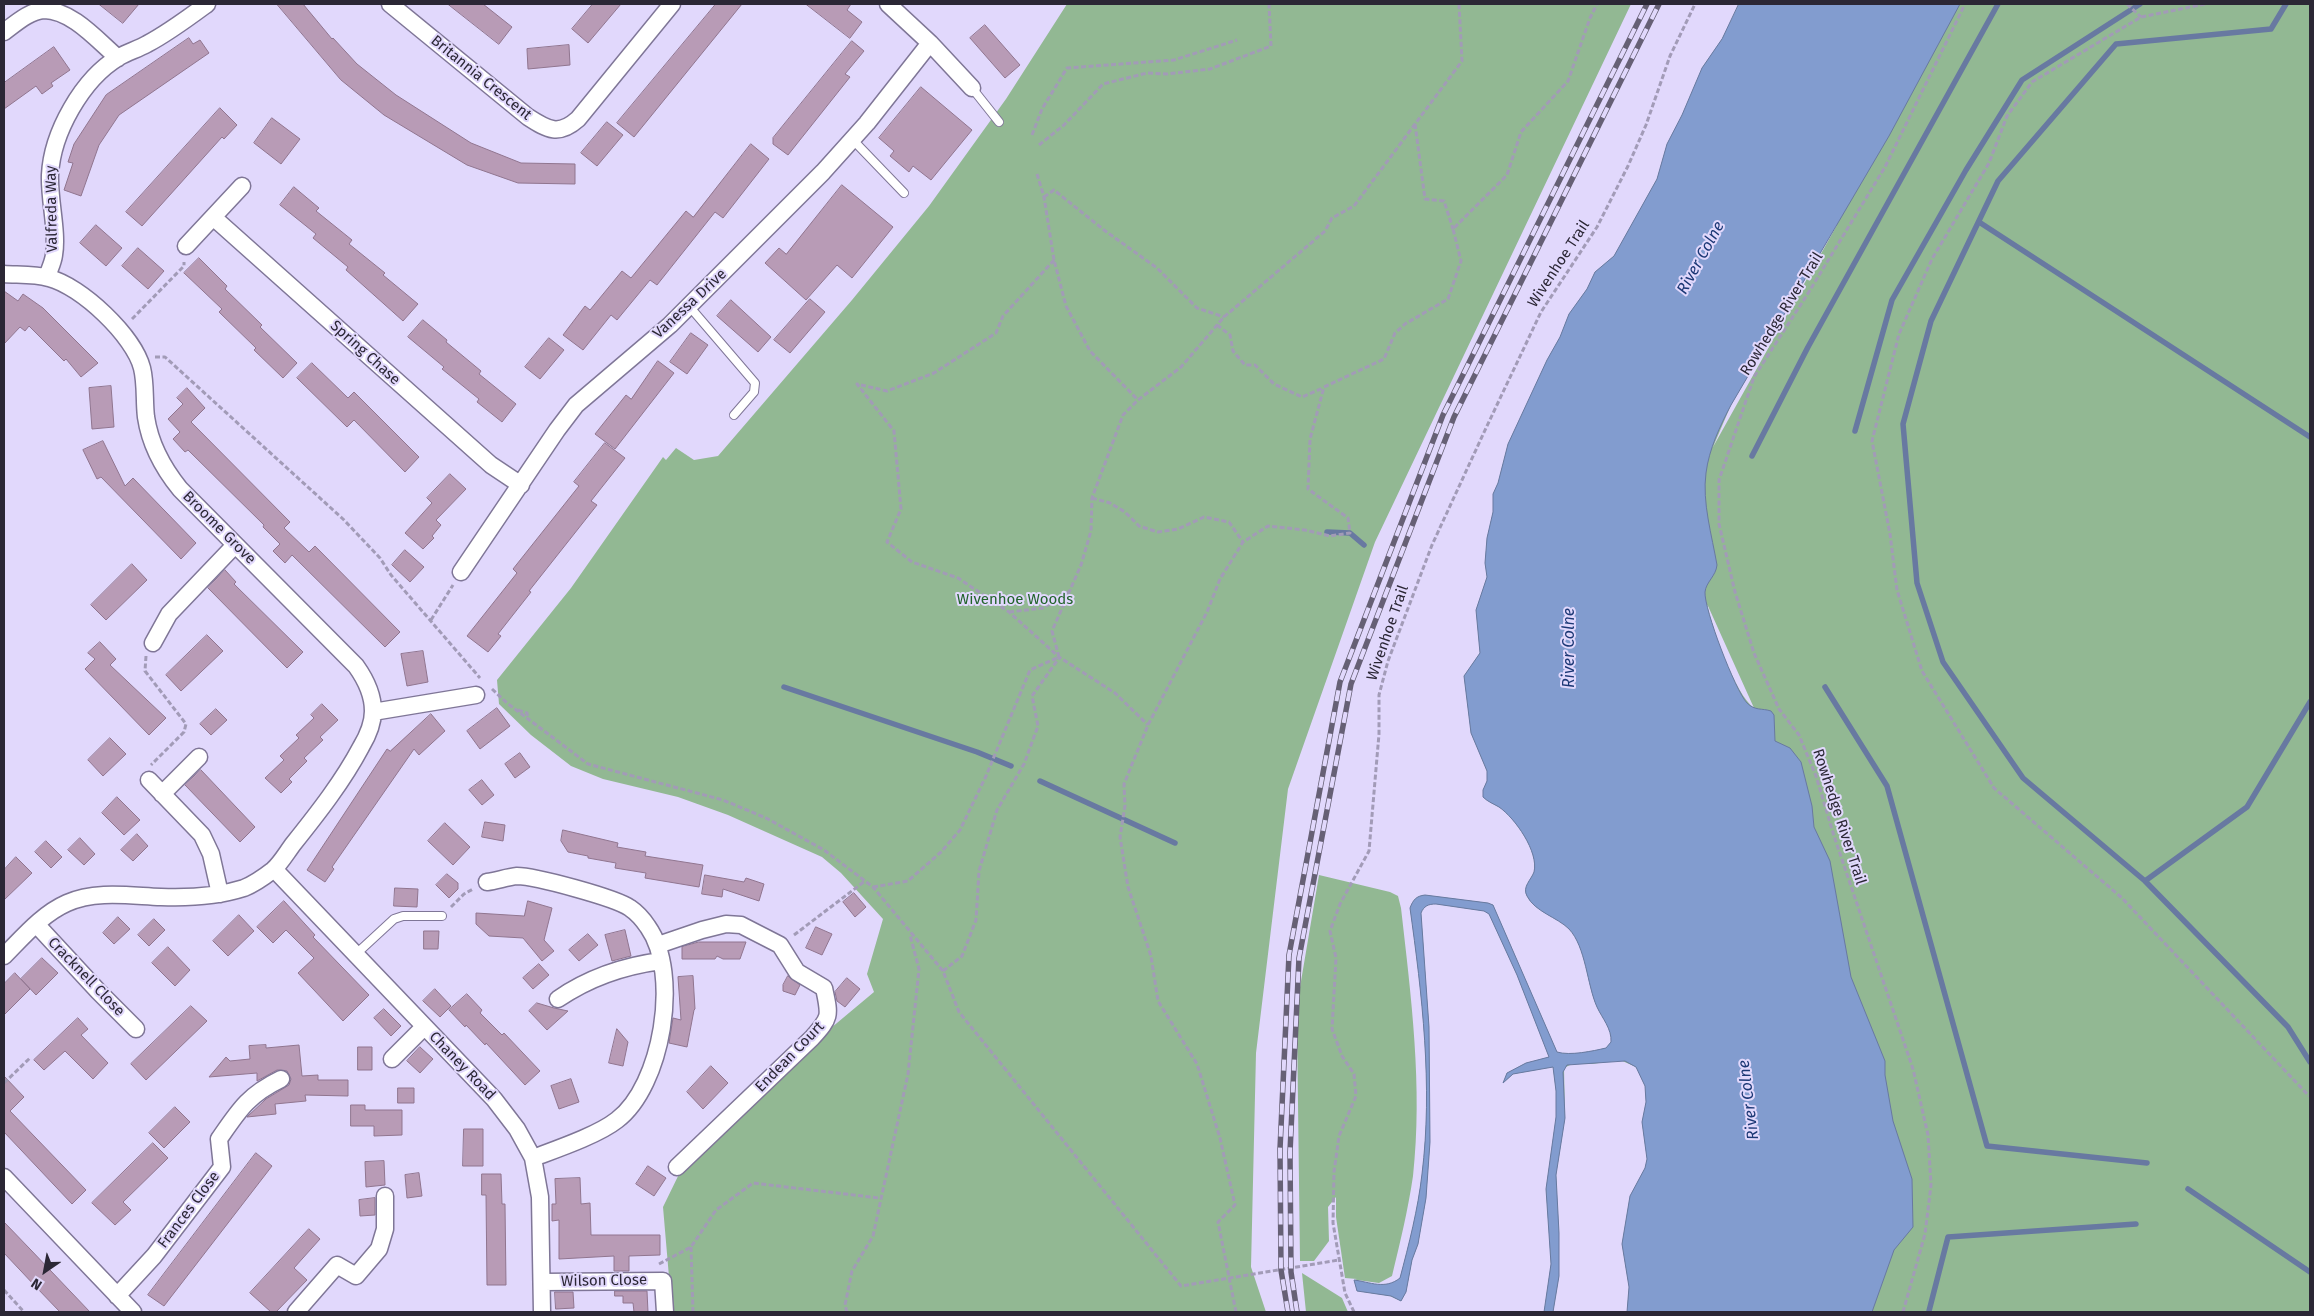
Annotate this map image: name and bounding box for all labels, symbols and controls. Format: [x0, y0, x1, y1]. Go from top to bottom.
street label: Britannia Crescent [427, 32, 535, 124]
street label: Valfreda Way [42, 165, 62, 253]
street label: Wivenhoe Trail [1524, 217, 1594, 311]
water label: River Colne [1673, 218, 1729, 298]
street label: Rowhedge River Trail [1737, 249, 1827, 379]
street label: Vanessa Drive [650, 265, 730, 343]
street label: Spring Chase [326, 317, 404, 389]
street label: Broome Grove [179, 488, 259, 568]
street label: Wivenhoe Trail [1363, 583, 1413, 683]
park label: Wivenhoe Woods [957, 591, 1073, 609]
water label: River Colne [1560, 608, 1580, 688]
street label: Rowhedge River Trail [1809, 747, 1869, 887]
street label: Cracknell Close [44, 934, 128, 1020]
street label: Endean Court [752, 1018, 828, 1096]
street label: Chaney Road [425, 1028, 499, 1104]
water label: River Colne [1735, 1059, 1763, 1141]
street label: Frances Close [154, 1168, 224, 1252]
north arrow [20, 1246, 70, 1296]
street label: Wilson Close [561, 1271, 647, 1291]
text: N [28, 1274, 45, 1294]

